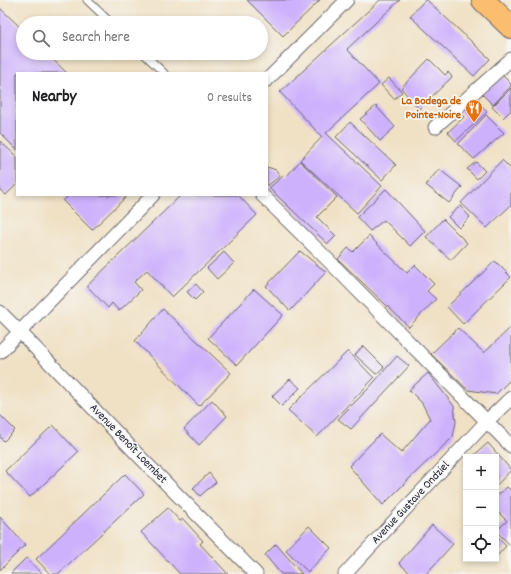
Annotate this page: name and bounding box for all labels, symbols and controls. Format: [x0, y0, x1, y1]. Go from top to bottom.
search box [16, 16, 268, 60]
icon: search [30, 27, 52, 49]
text: Search here [62, 27, 130, 49]
text: Nearby [32, 86, 76, 110]
text: 0 results [207, 89, 252, 108]
place label: La Bodega de Pointe-Noire [401, 93, 462, 124]
restaurant icon: La Bodega de Pointe-Noire [464, 98, 484, 123]
street label: Avenue Benoît Loembet [85, 400, 171, 488]
map controls [463, 454, 499, 562]
button: + [463, 454, 499, 490]
street label: Avenue Gustave Ondziel [368, 458, 454, 548]
button: − [463, 490, 499, 526]
button: locate [463, 526, 499, 562]

